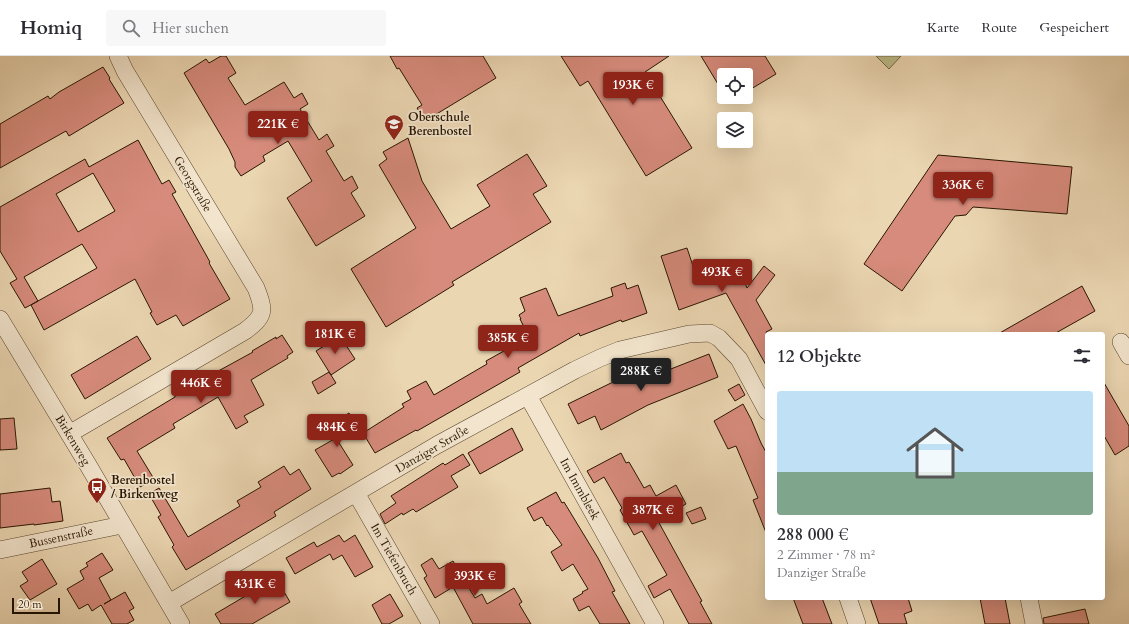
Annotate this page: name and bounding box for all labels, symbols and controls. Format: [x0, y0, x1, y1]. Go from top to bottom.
search box [106, 10, 386, 46]
text: Homiq [20, 15, 82, 41]
icon: search [120, 17, 142, 39]
text: Hier suchen [152, 18, 229, 38]
text: Karte [927, 18, 959, 37]
text: Route [981, 18, 1017, 37]
text: Gespeichert [1039, 18, 1109, 37]
map controls [717, 68, 753, 148]
button: locate [717, 68, 753, 104]
pin: 193K € [600, 72, 666, 106]
text: 193K € [612, 76, 654, 94]
place label: Oberschule Berenbostel [408, 109, 472, 139]
pin: 221K € [245, 111, 311, 145]
button: layers [717, 112, 753, 148]
school or university icon: Oberschule Berenbostel [383, 113, 405, 141]
text: 221K € [257, 115, 299, 133]
street label: Georgstraße [170, 153, 216, 215]
pin: 336K € [930, 172, 996, 206]
text: 336K € [942, 176, 984, 194]
pin: 493K € [689, 259, 755, 293]
text: 493K € [701, 263, 743, 281]
pin: 181K € [302, 321, 368, 355]
text: 181K € [314, 325, 356, 343]
pin: 385K € [475, 325, 541, 359]
text: 385K € [487, 329, 529, 347]
text: 12 Objekte [777, 345, 862, 368]
icon: filters [1071, 345, 1093, 367]
pin: 288K € [608, 358, 674, 392]
text: 288K € [620, 362, 662, 380]
pin: 446K € [168, 370, 234, 404]
text: 446K € [180, 374, 222, 392]
street label: Birkenweg [52, 412, 95, 469]
pin: 484K € [304, 414, 370, 448]
icon: home [899, 417, 971, 489]
text: 484K € [316, 418, 358, 436]
street label: Danziger Straße [392, 422, 472, 476]
street label: Im Immbleek [556, 455, 604, 523]
place label: Berenbostel / Birkenweg [111, 472, 179, 502]
bus stop icon: Berenbostel / Birkenweg [86, 476, 108, 504]
pin: 387K € [620, 497, 686, 531]
text: 387K € [632, 501, 674, 519]
street label: Im Tiefenbruch [367, 520, 421, 598]
street label: Bussenstraße [28, 522, 94, 552]
text: 288 000 € [777, 523, 849, 546]
text: 2 Zimmer · 78 m² [777, 546, 875, 564]
pin: 393K € [442, 563, 508, 597]
text: Danziger Straße [777, 564, 866, 582]
text: 393K € [454, 567, 496, 585]
pin: 431K € [222, 571, 288, 605]
text: 431K € [234, 575, 276, 593]
scale bar [12, 596, 60, 615]
text: 20 m [18, 597, 42, 612]

